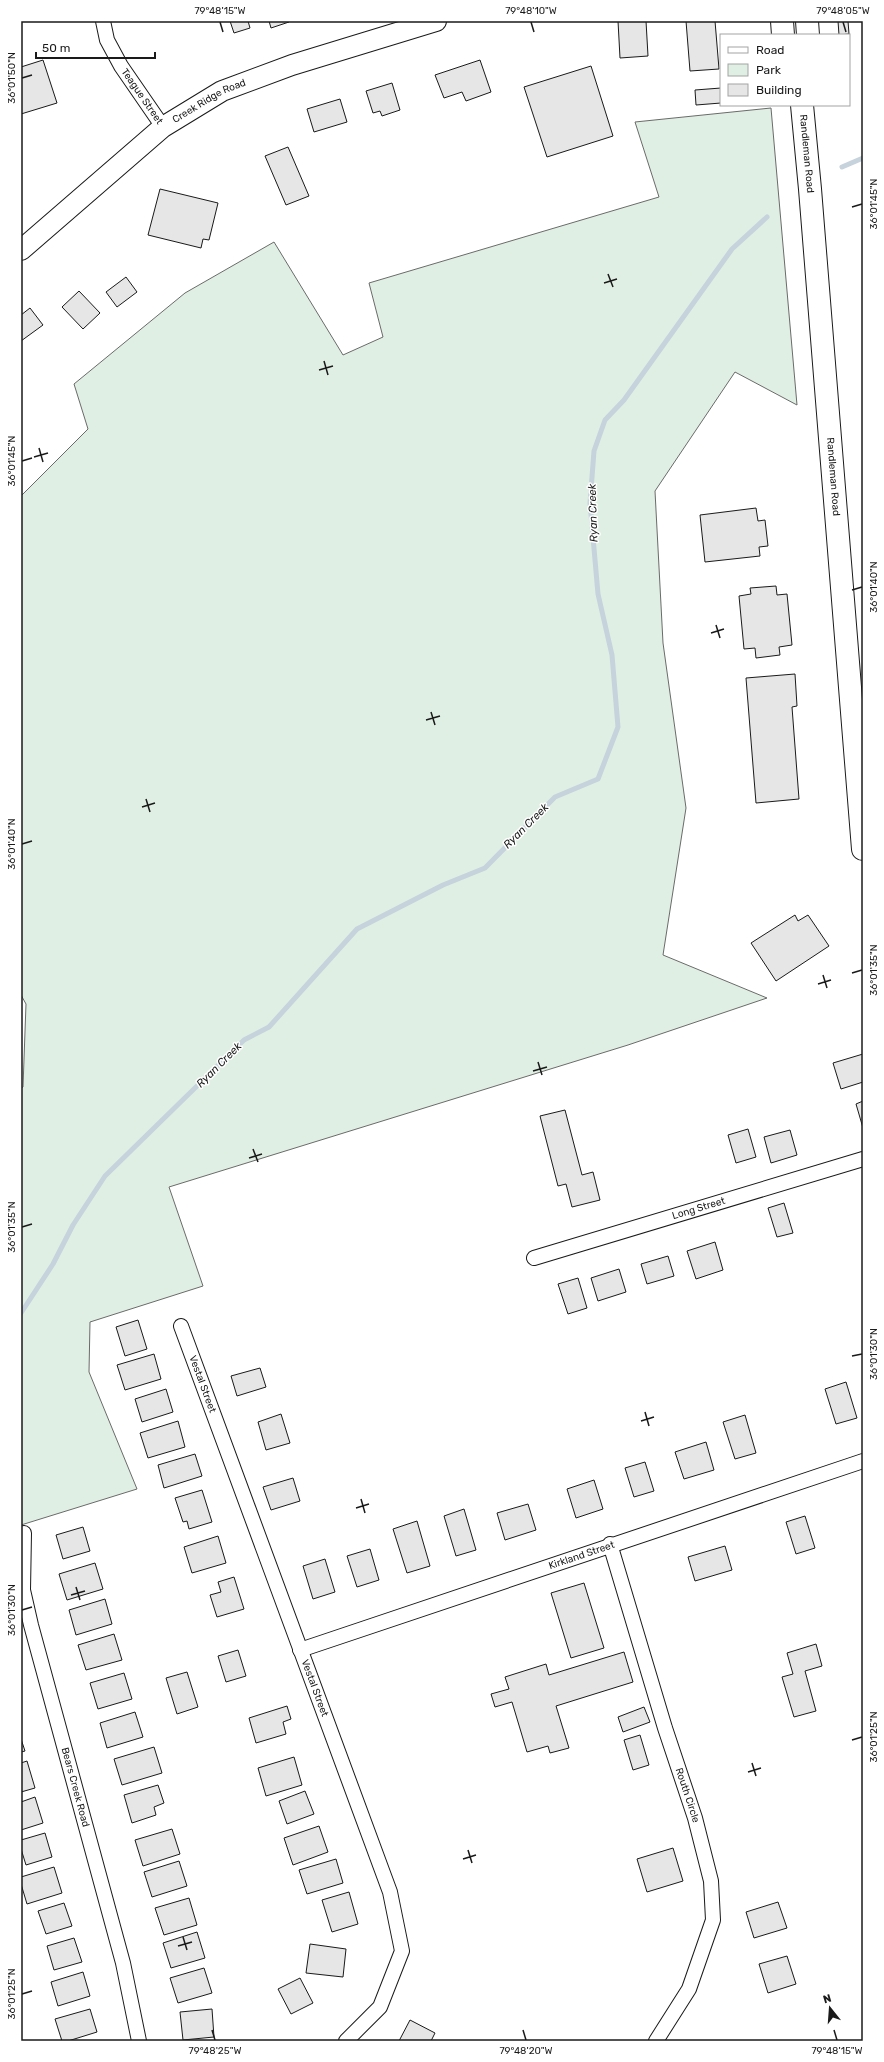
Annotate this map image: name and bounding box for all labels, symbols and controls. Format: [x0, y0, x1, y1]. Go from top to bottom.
text: 79°48'15"W [194, 5, 246, 17]
text: 79°48'10"W [505, 5, 557, 17]
text: 79°48'05"W [816, 5, 870, 17]
scale bar [36, 34, 155, 60]
legend [720, 34, 850, 106]
text: 50 m [42, 41, 70, 55]
text: Road [756, 43, 784, 57]
text: 36°01'50"N [6, 52, 18, 104]
text: Park [756, 63, 782, 77]
street label: Teague Street [119, 66, 165, 127]
street label: Creek Ridge Road [170, 77, 248, 126]
text: Building [756, 83, 802, 97]
street label: Randleman Road [797, 114, 816, 194]
text: 36°01'45"N [868, 178, 880, 230]
text: 36°01'45"N [6, 435, 18, 487]
street label: Randleman Road [824, 437, 842, 517]
water label: Ryan Creek [585, 483, 601, 542]
text: 36°01'40"N [868, 561, 880, 613]
water label: Ryan Creek [501, 800, 552, 851]
text: 36°01'40"N [6, 818, 18, 870]
text: 36°01'35"N [868, 944, 880, 996]
water label: Ryan Creek [194, 1039, 245, 1090]
street label: Long Street [671, 1195, 727, 1222]
text: 36°01'35"N [6, 1201, 18, 1253]
text: 36°01'30"N [868, 1328, 880, 1380]
street label: Vestal Street [186, 1354, 219, 1414]
street label: Kirkland Street [547, 1539, 616, 1572]
text: 36°01'30"N [6, 1584, 18, 1636]
street label: Vestal Street [299, 1658, 331, 1718]
text: 36°01'25"N [868, 1711, 880, 1763]
street label: Bears Creek Road [59, 1746, 92, 1828]
street label: Routh Circle [673, 1766, 702, 1824]
text: 36°01'25"N [6, 1968, 18, 2020]
north arrow [810, 1988, 850, 2028]
text: N [822, 1992, 833, 2006]
text: 79°48'25"W [189, 2045, 241, 2057]
text: 79°48'20"W [499, 2045, 553, 2057]
text: 79°48'15"W [811, 2045, 863, 2057]

